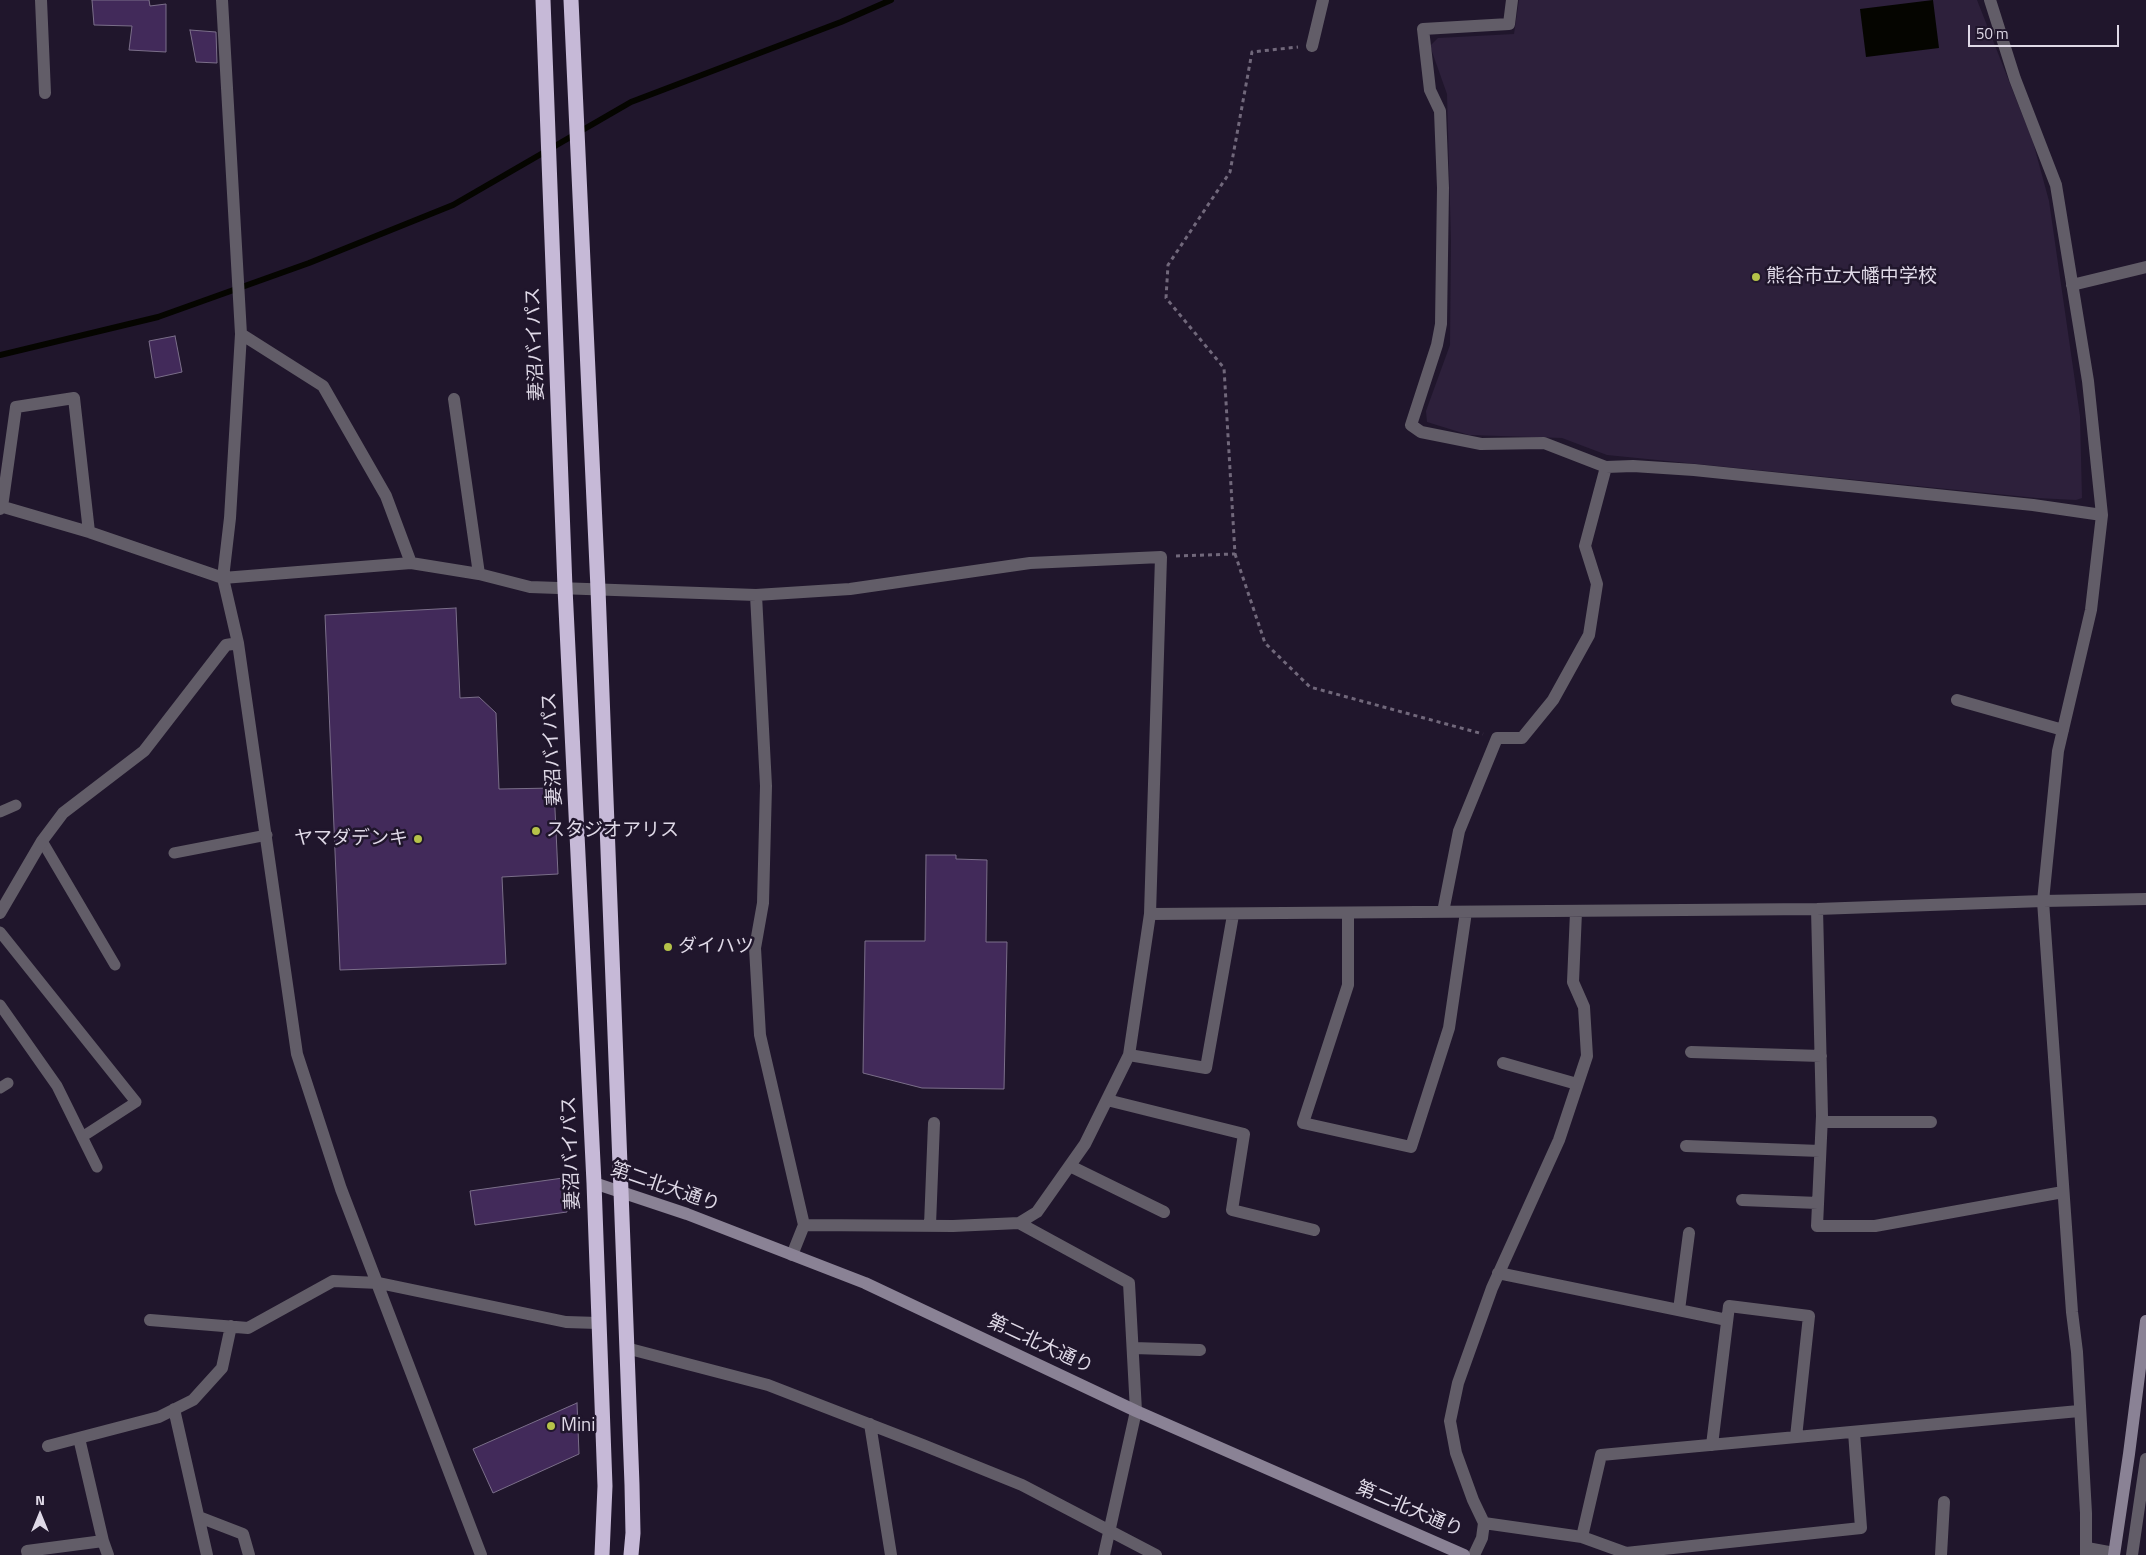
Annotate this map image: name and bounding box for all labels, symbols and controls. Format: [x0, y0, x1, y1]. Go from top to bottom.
scale bar [1971, 15, 2122, 47]
text: 50 m [1976, 22, 2009, 45]
place label: 熊谷市立大幡中学校 [1766, 266, 1937, 288]
marker: 熊谷市立大幡中学校 [1750, 271, 1762, 283]
street label: 妻沼バイパス [523, 287, 549, 401]
street label: 妻沼バイパス [539, 691, 567, 807]
place label: スタジオアリス [546, 820, 679, 842]
marker: スタジオアリス [530, 825, 542, 837]
place label: ヤマダデンキ [294, 828, 408, 850]
marker: ヤマダデンキ [412, 833, 424, 845]
place label: ダイハツ [678, 936, 754, 958]
marker: ダイハツ [662, 941, 674, 953]
street label: 妻沼バイパス [559, 1096, 585, 1210]
street label: 第二北大通り [607, 1159, 723, 1217]
street label: 第二北大通り [984, 1311, 1096, 1379]
place label: Mini [561, 1415, 595, 1437]
marker: Mini [545, 1420, 557, 1432]
street label: 第二北大通り [1352, 1477, 1466, 1543]
text: N [35, 1489, 45, 1510]
north arrow [15, 1490, 65, 1540]

